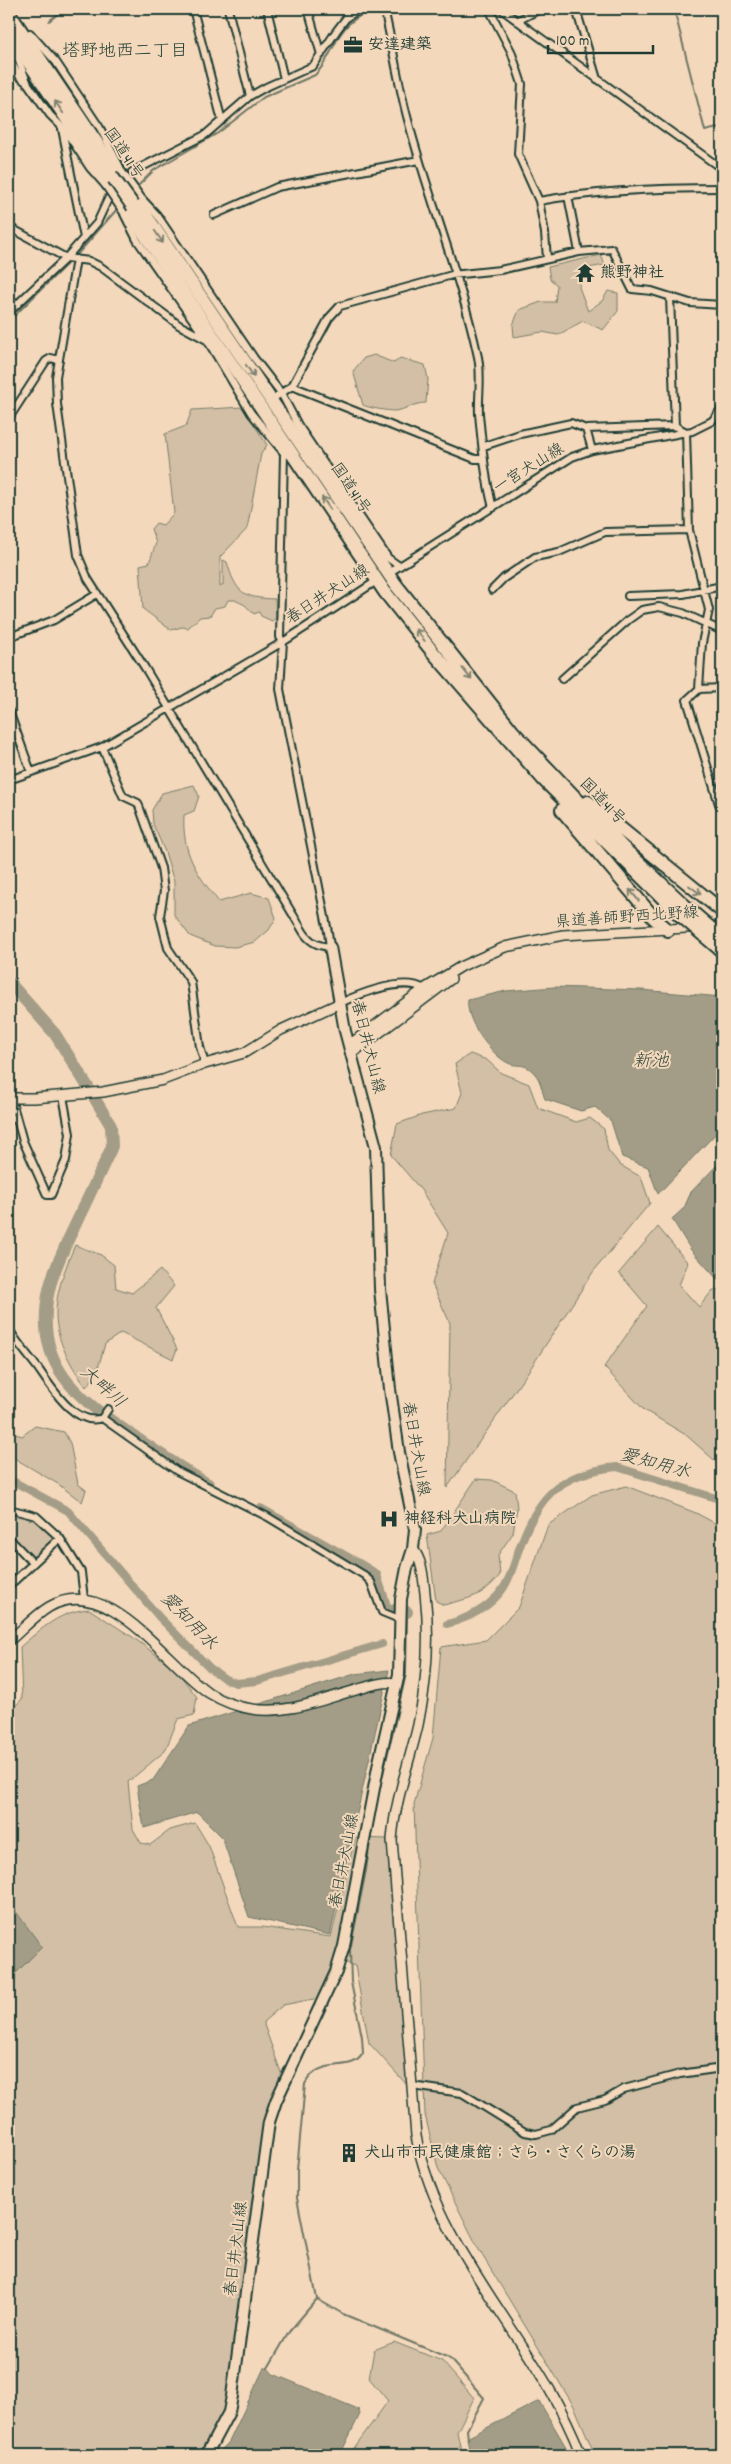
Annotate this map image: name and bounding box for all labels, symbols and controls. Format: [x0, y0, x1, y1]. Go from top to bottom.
scale bar [548, 22, 654, 54]
text: 100 m [556, 31, 589, 53]
office icon: 安達建築 [342, 34, 364, 56]
place label: 安達建築 [368, 34, 432, 57]
district label: 塔野地西二丁目 [62, 40, 188, 65]
one-way arrow [54, 100, 64, 114]
street label: 国道41号 [97, 123, 149, 185]
one-way arrow [154, 229, 164, 243]
temple icon: 熊野神社 [574, 262, 596, 284]
place label: 熊野神社 [600, 262, 664, 285]
one-way arrow [245, 364, 255, 378]
street label: 一宮犬山線 [489, 438, 569, 500]
street label: 国道41号 [324, 458, 376, 520]
one-way arrow [321, 496, 331, 510]
street label: 春日井犬山線 [281, 559, 375, 631]
one-way arrow [414, 629, 425, 642]
one-way arrow [461, 667, 472, 680]
street label: 国道41号 [574, 773, 630, 831]
one-way arrow [688, 885, 701, 896]
one-way arrow [629, 889, 640, 902]
street label: 県道善師野西北野線 [554, 902, 700, 934]
street label: 春日井犬山線 [344, 998, 390, 1096]
water label: 新池 [633, 1050, 670, 1075]
water label: 大畔川 [74, 1361, 130, 1415]
street label: 春日井犬山線 [395, 1400, 435, 1498]
water label: 愛知用水 [617, 1444, 693, 1486]
hospital icon: 神経科犬山病院 [378, 1508, 400, 1530]
place label: 神経科犬山病院 [404, 1508, 516, 1531]
water label: 愛知用水 [154, 1587, 222, 1657]
street label: 春日井犬山線 [325, 1812, 365, 1910]
building icon: 犬山市市民健康館；さら・さくらの湯 [338, 2142, 360, 2164]
place label: 犬山市市民健康館；さら・さくらの湯 [364, 2142, 636, 2165]
street label: 春日井犬山線 [220, 2200, 254, 2298]

